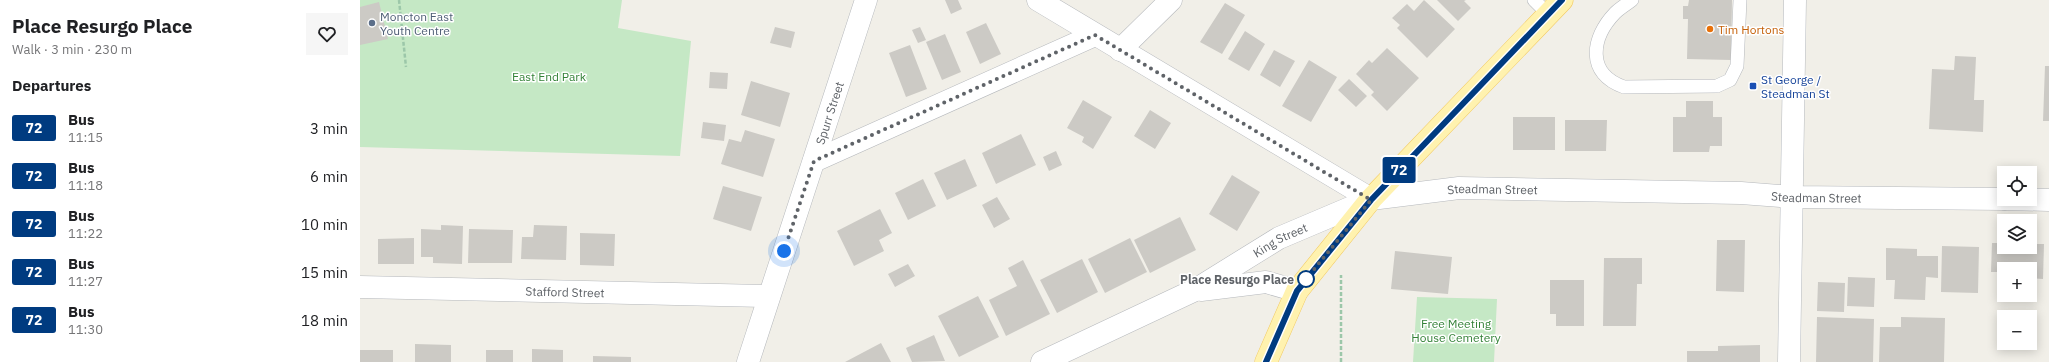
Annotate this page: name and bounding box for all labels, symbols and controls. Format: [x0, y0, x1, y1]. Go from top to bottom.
place label: Moncton East Youth Centre [380, 9, 453, 38]
button: heart [306, 13, 348, 55]
text: Place Resurgo Place [12, 14, 192, 38]
marker: Moncton East Youth Centre [367, 18, 377, 28]
place label: Tim Hortons [1718, 22, 1785, 37]
marker: Tim Hortons [1705, 24, 1715, 34]
text: Walk · 3 min · 230 m [12, 41, 132, 58]
park label: East End Park [512, 69, 587, 84]
place label: St George / Steadman St [1761, 72, 1830, 101]
text: Departures [12, 76, 91, 95]
street label: Spurr Street [812, 79, 846, 146]
marker: St George / Steadman St [1748, 81, 1758, 91]
text: Bus [68, 110, 95, 129]
text: 72 [26, 119, 42, 137]
text: 3 min [310, 119, 348, 138]
text: 11:15 [68, 129, 103, 146]
line badge: 72 [1381, 157, 1417, 183]
text: Bus [68, 158, 95, 177]
text: 72 [1391, 161, 1407, 179]
map controls [1997, 166, 2037, 350]
button: locate [1997, 166, 2037, 206]
text: 72 [26, 167, 42, 185]
text: 6 min [310, 167, 348, 186]
text: 11:18 [68, 177, 103, 194]
street label: Steadman Street [1446, 180, 1538, 197]
street label: Steadman Street [1770, 188, 1862, 205]
text: Bus [68, 206, 95, 225]
button: layers [1997, 214, 2037, 254]
text: 72 [26, 215, 42, 233]
text: 10 min [301, 215, 348, 234]
street label: King Street [1250, 219, 1309, 260]
text: 11:22 [68, 225, 103, 242]
your location [774, 241, 794, 261]
text: Bus [68, 254, 95, 273]
button: + [1997, 262, 2037, 302]
text: 72 [26, 263, 42, 281]
text: 15 min [301, 263, 348, 282]
marker: Place Resurgo Place [1297, 270, 1315, 288]
place label: Place Resurgo Place [1180, 272, 1294, 287]
text: 11:27 [68, 273, 103, 290]
street label: Stafford Street [525, 283, 605, 300]
text: Bus [68, 302, 95, 321]
button: − [1997, 310, 2037, 350]
text: 72 [26, 311, 42, 329]
text: 18 min [301, 311, 348, 330]
park label: Free Meeting House Cemetery [1411, 316, 1501, 345]
text: 11:30 [68, 321, 103, 338]

